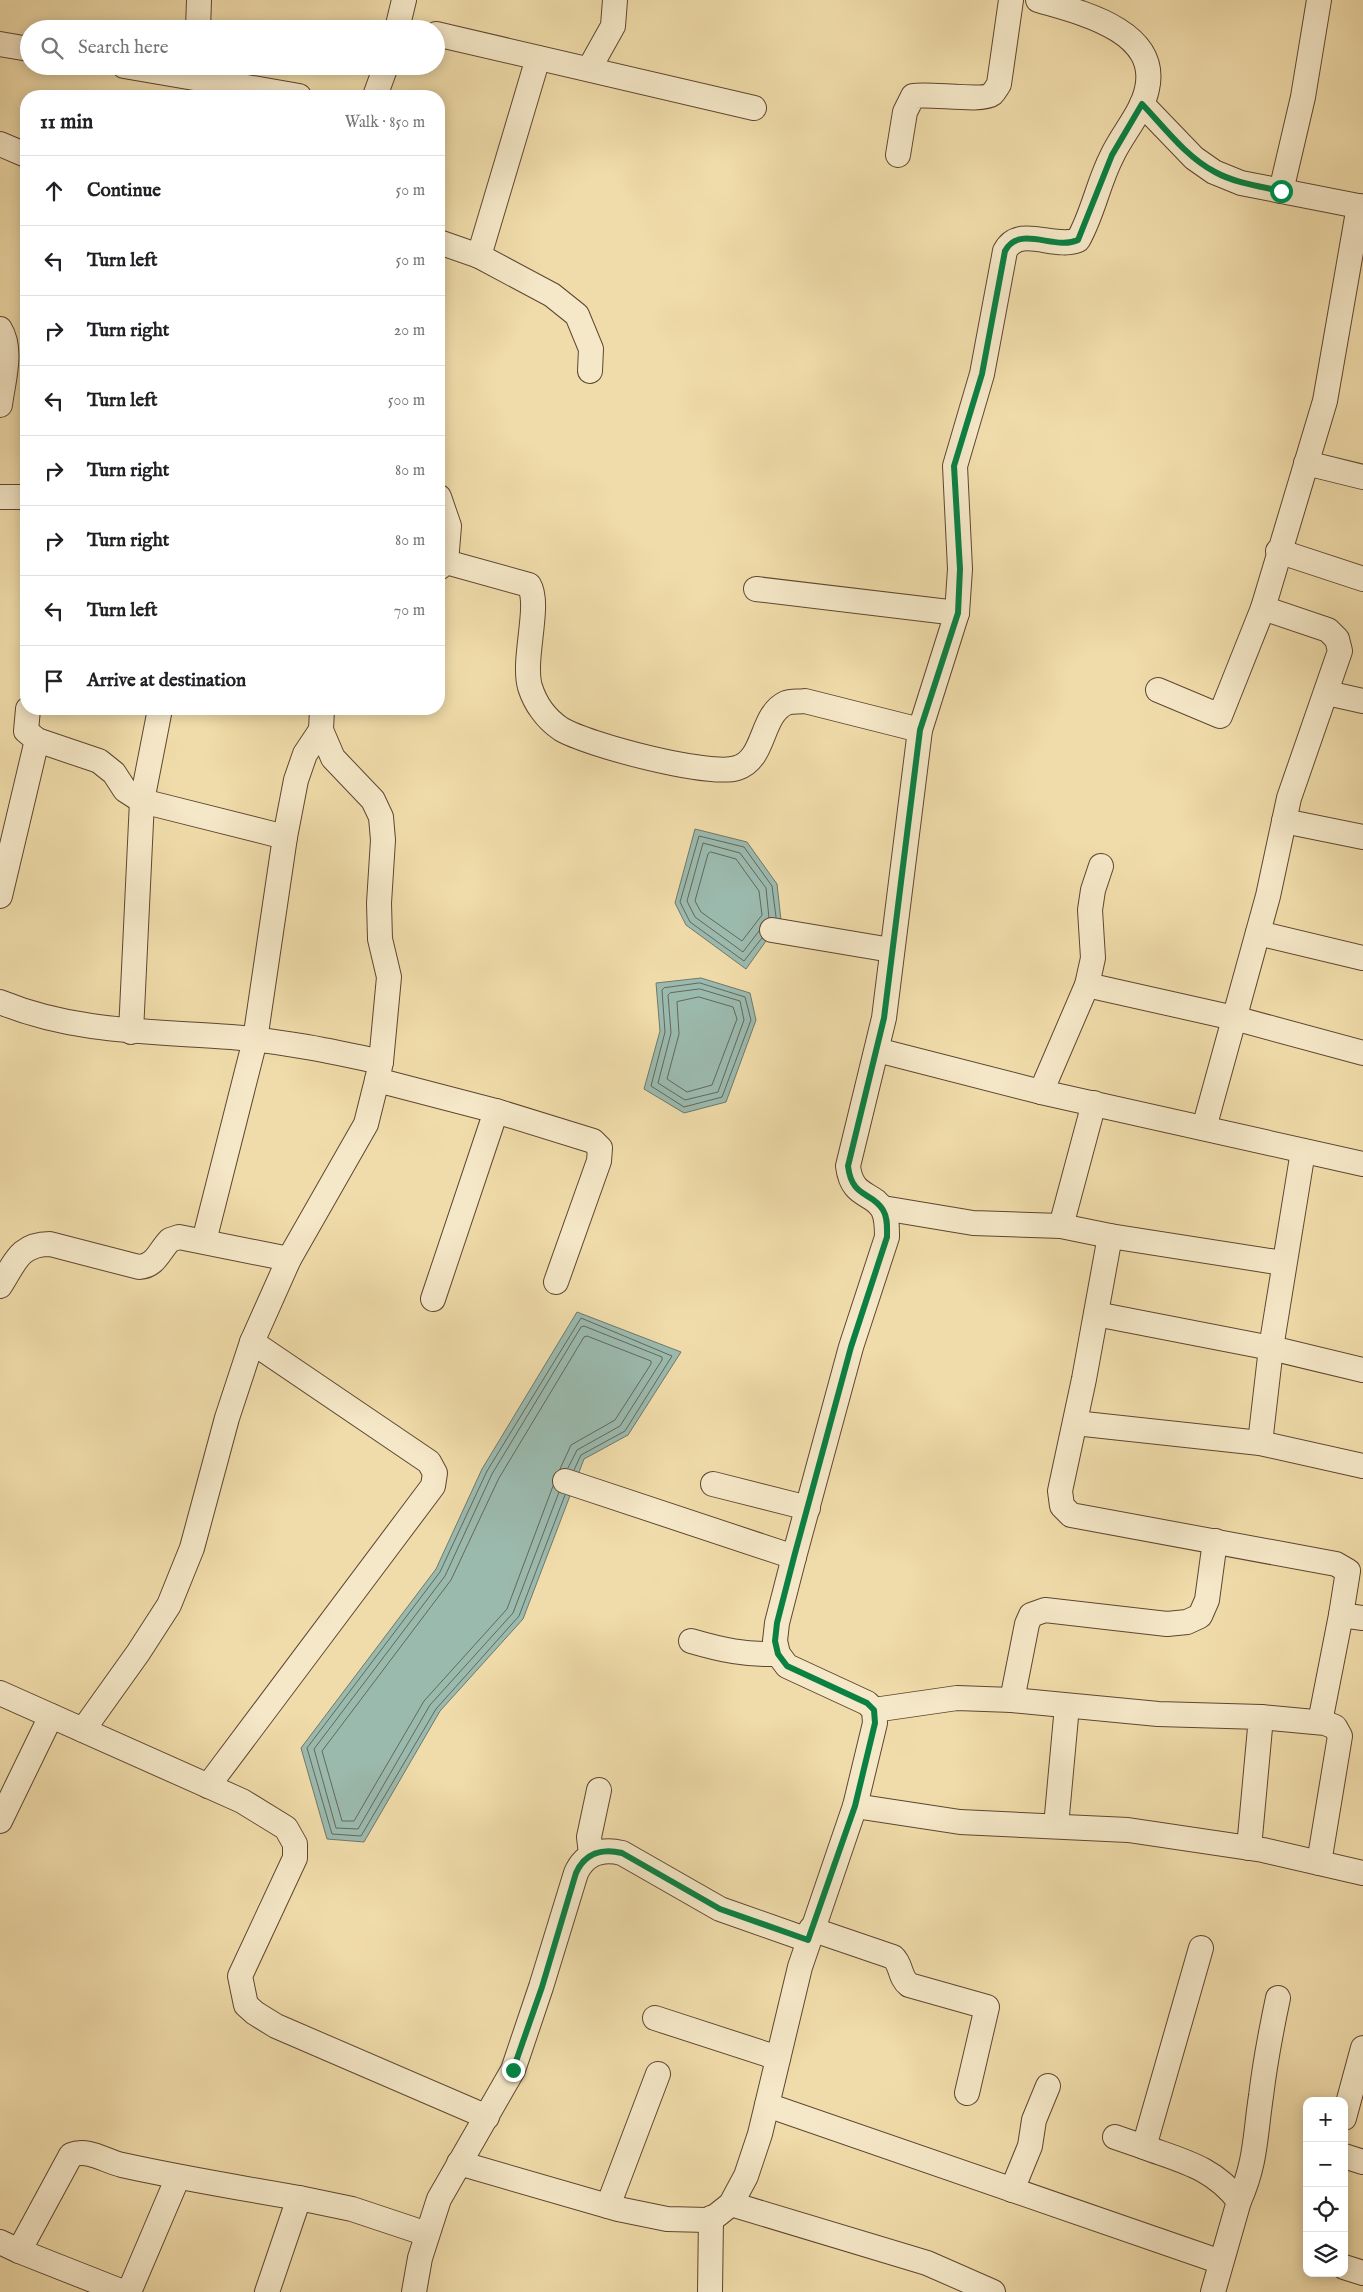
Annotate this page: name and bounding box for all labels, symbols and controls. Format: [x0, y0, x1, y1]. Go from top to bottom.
search box [20, 20, 445, 75]
icon: search [38, 34, 66, 62]
text: Search here [78, 36, 169, 60]
text: 11 min [40, 109, 93, 136]
text: Walk · 850 m [345, 113, 425, 133]
icon: ahead [40, 177, 68, 205]
text: Continue [87, 179, 161, 203]
route start [1270, 180, 1293, 203]
text: 50 m [396, 181, 425, 201]
icon: left [40, 247, 68, 275]
text: Turn left [87, 249, 158, 273]
text: 50 m [396, 251, 425, 271]
icon: right [40, 317, 68, 345]
text: Turn right [87, 319, 169, 343]
text: 20 m [394, 321, 425, 341]
icon: left [40, 387, 68, 415]
text: Turn left [87, 389, 158, 413]
text: 500 m [388, 391, 425, 411]
icon: right [40, 457, 68, 485]
text: Turn right [87, 459, 169, 483]
text: 80 m [395, 461, 425, 481]
icon: right [40, 527, 68, 555]
text: Turn right [87, 529, 169, 553]
text: 80 m [395, 531, 425, 551]
icon: left [40, 597, 68, 625]
text: Turn left [87, 599, 158, 623]
text: 70 m [394, 601, 425, 621]
icon: arrive [40, 667, 68, 695]
text: Arrive at destination [87, 669, 246, 693]
route end [502, 2059, 525, 2082]
map controls [1303, 2097, 1348, 2277]
button: + [1303, 2097, 1348, 2142]
button: − [1303, 2142, 1348, 2187]
button: locate [1303, 2187, 1348, 2232]
button: layers [1303, 2232, 1348, 2277]

